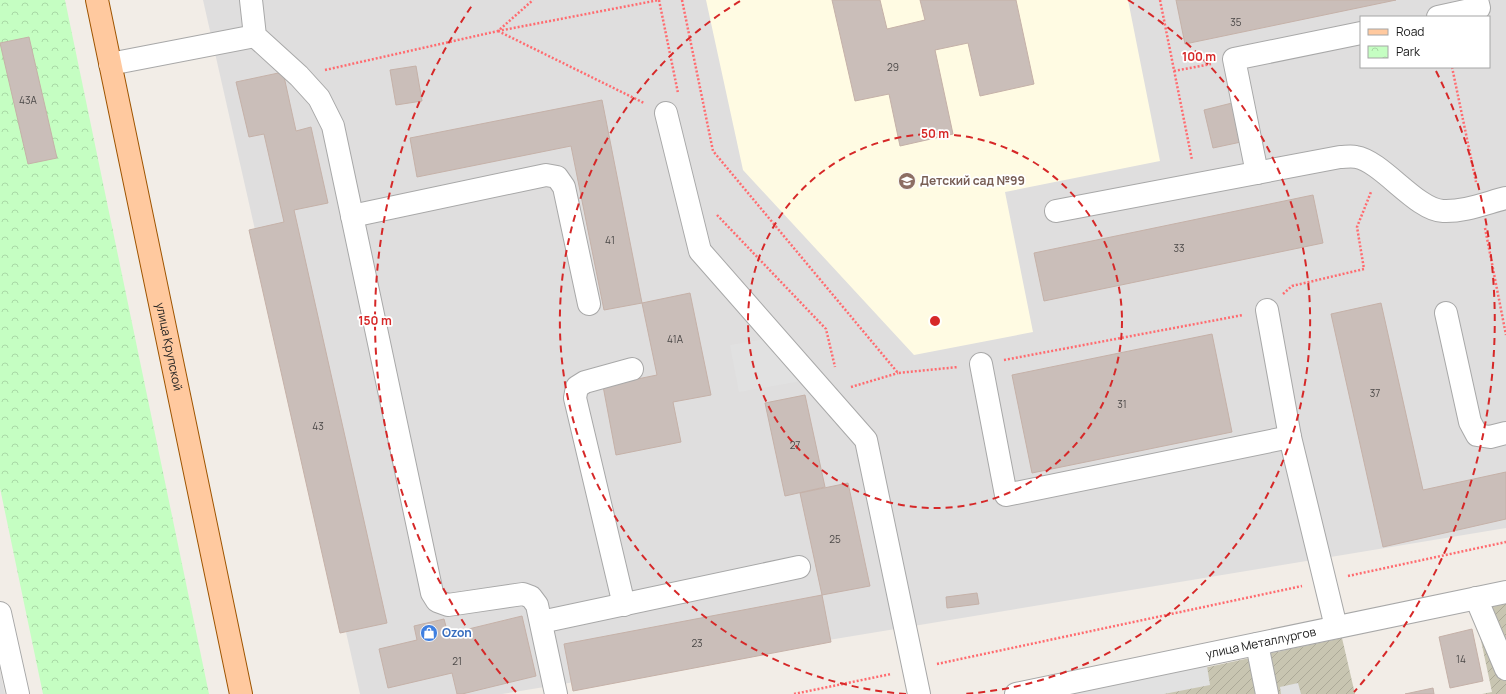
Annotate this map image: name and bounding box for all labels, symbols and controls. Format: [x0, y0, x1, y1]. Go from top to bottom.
house number: 35 [1230, 15, 1242, 29]
legend [1360, 16, 1490, 68]
text: Road [1396, 23, 1424, 40]
text: Park [1396, 43, 1421, 60]
text: 100 m [1182, 48, 1216, 65]
house number: 29 [887, 60, 899, 74]
house number: 43А [19, 93, 38, 107]
text: 50 m [921, 125, 949, 142]
school or university icon: Детский сад №99 [897, 171, 917, 191]
place label: Детский сад №99 [920, 172, 1025, 189]
house number: 41 [605, 233, 615, 247]
house number: 33 [1173, 241, 1185, 255]
street label: улица Крупской [152, 301, 187, 392]
text: 150 m [358, 312, 392, 329]
centre of rings [928, 314, 942, 328]
house number: 41А [667, 332, 684, 346]
house number: 37 [1370, 386, 1380, 400]
house number: 31 [1117, 397, 1127, 411]
house number: 43 [312, 419, 324, 433]
house number: 27 [790, 438, 800, 452]
house number: 25 [829, 532, 841, 546]
shop icon: Ozon [419, 623, 439, 643]
street label: улица Металлургов [1204, 623, 1318, 662]
place label: Ozon [442, 624, 472, 641]
house number: 23 [691, 636, 703, 650]
house number: 14 [1456, 652, 1466, 666]
house number: 21 [452, 654, 462, 668]

